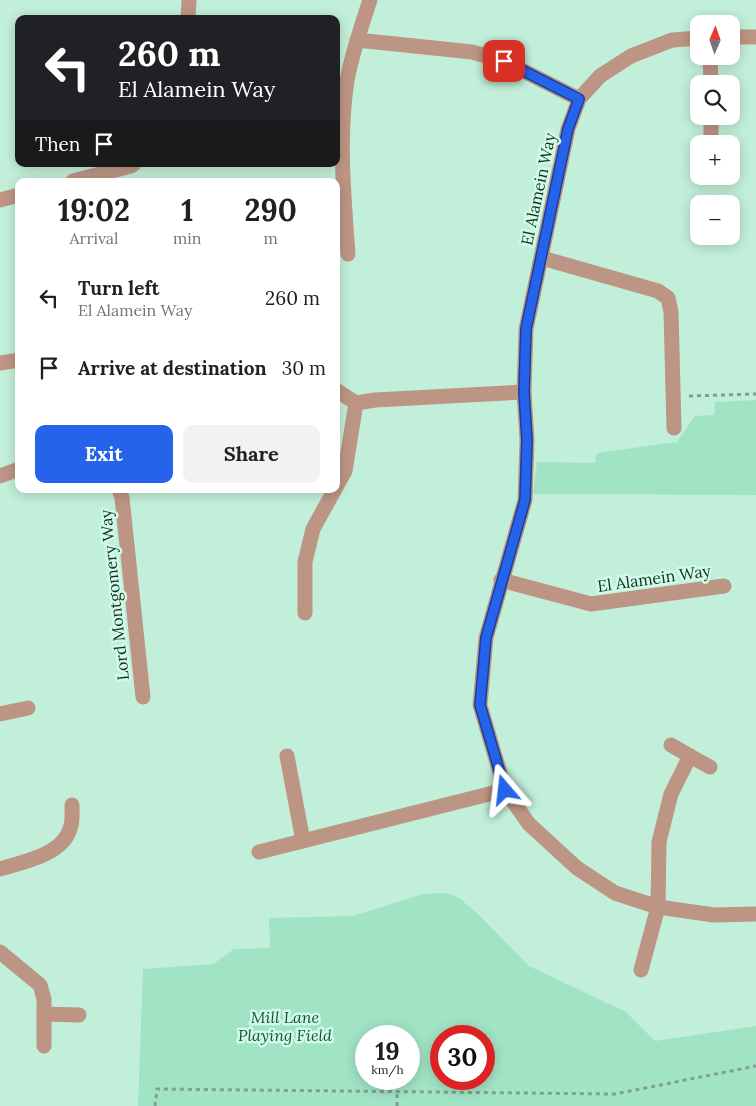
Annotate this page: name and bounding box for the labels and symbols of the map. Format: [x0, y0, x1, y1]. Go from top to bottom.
north arrow [690, 15, 740, 65]
pin [483, 40, 525, 82]
street label: El Alamein Way [516, 130, 560, 247]
street label: Lord Montgomery Way [95, 508, 133, 681]
street label: El Alamein Way [596, 560, 713, 596]
position arrow [478, 763, 530, 815]
park label: Mill Lane Playing Field [238, 1007, 332, 1045]
speed limit sign: 30 [430, 1025, 495, 1090]

